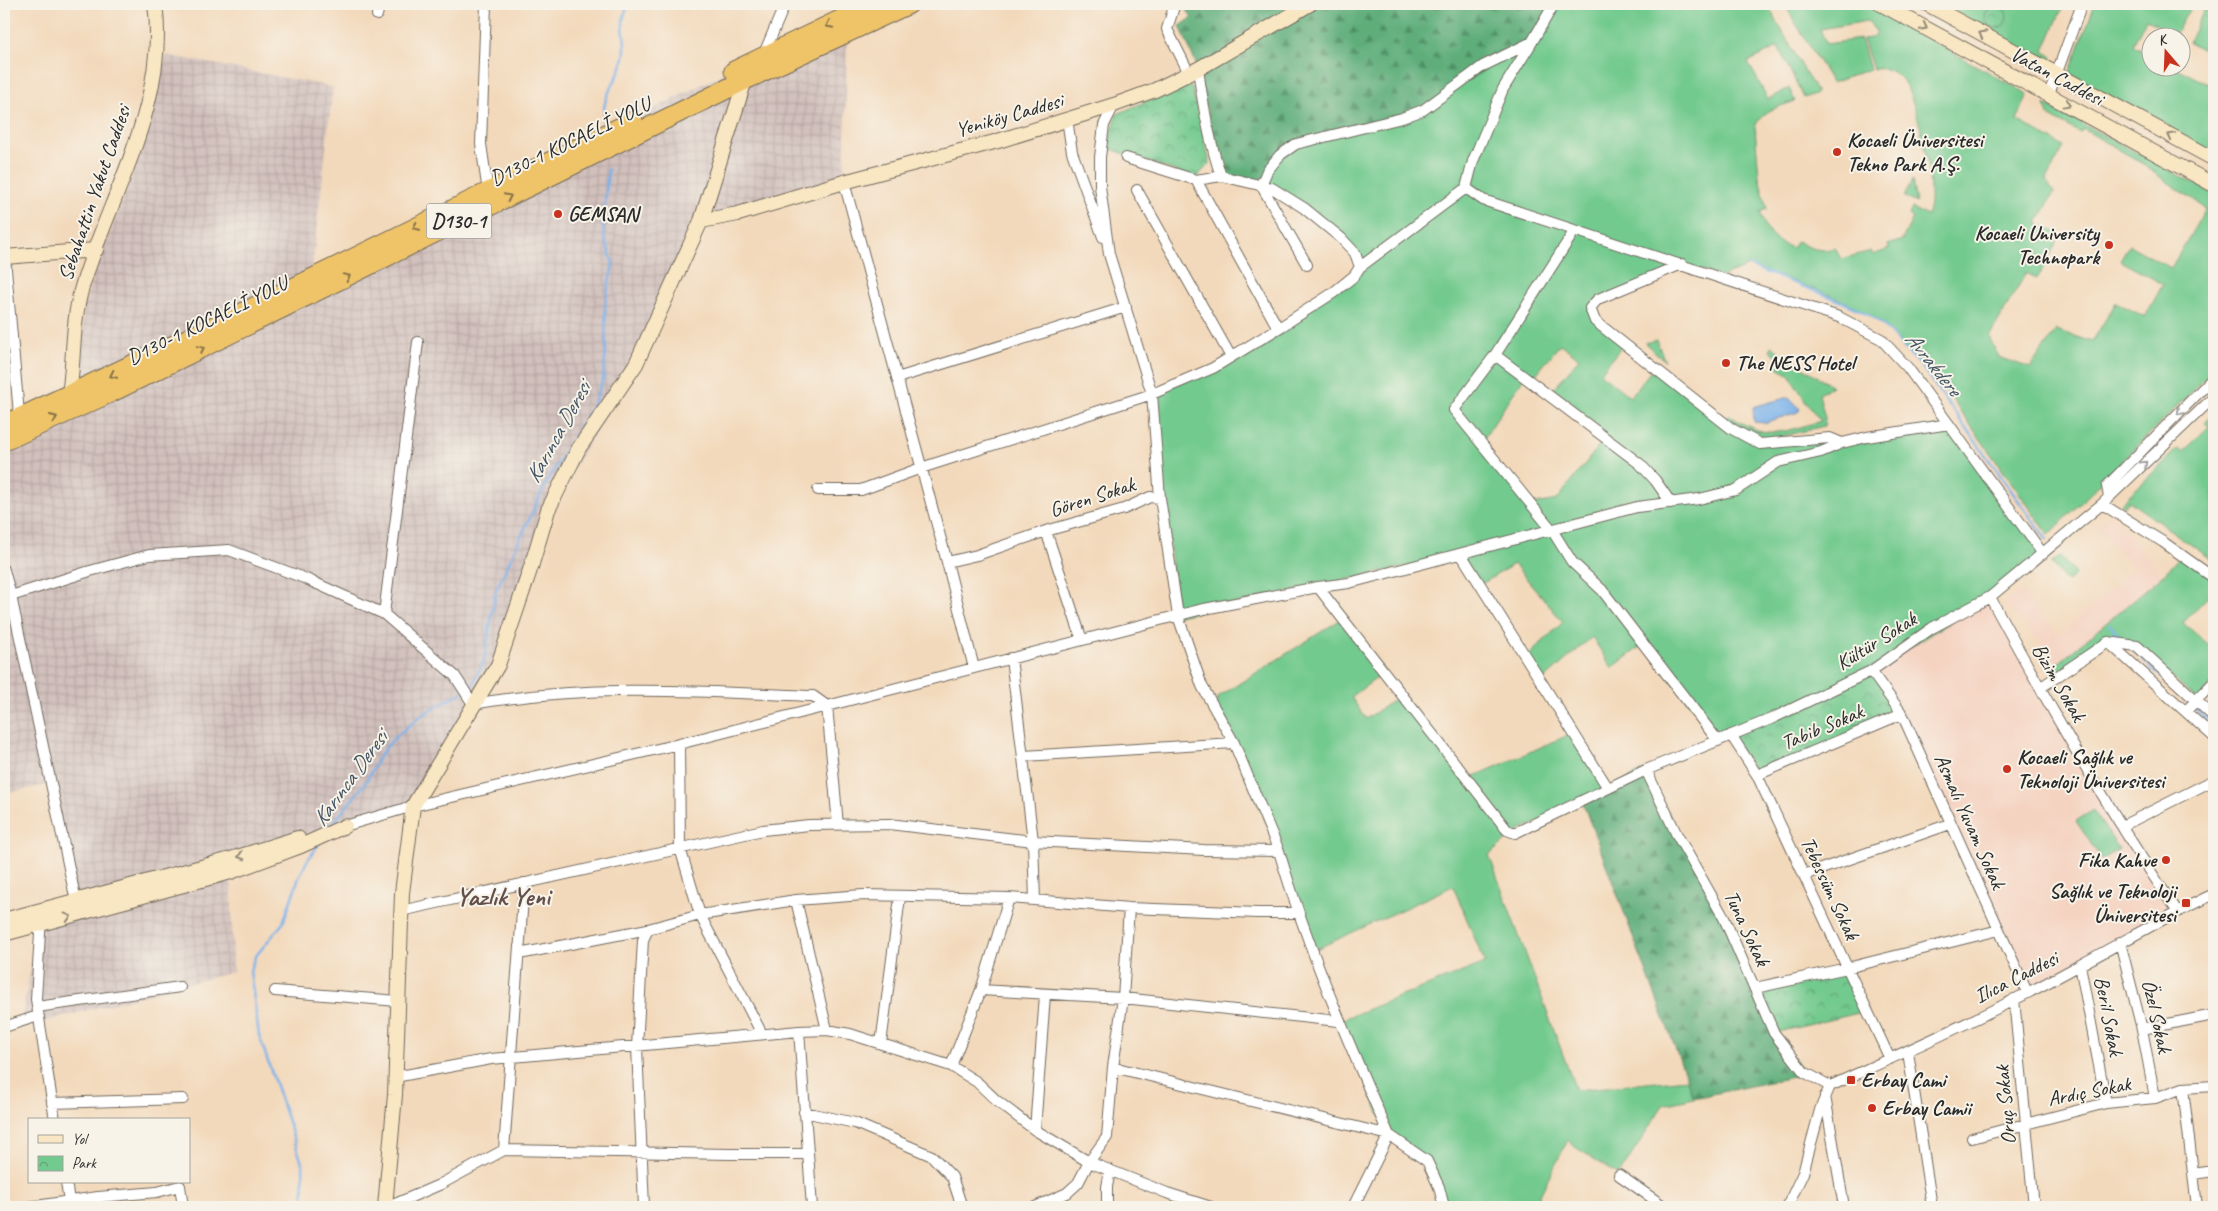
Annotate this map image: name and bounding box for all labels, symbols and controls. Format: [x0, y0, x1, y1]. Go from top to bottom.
one-way arrow [825, 19, 834, 29]
one-way arrow [1918, 21, 1927, 31]
north arrow [2140, 28, 2190, 78]
one-way arrow [1979, 30, 1988, 40]
text: K [2156, 30, 2171, 49]
street label: Vatan Caddesi [2006, 41, 2111, 113]
street label: Yeniköy Caddesi [952, 86, 1069, 143]
street label: D130-1 KOCAELİ YOLU [486, 89, 658, 191]
one-way arrow [2061, 98, 2070, 108]
street label: Sebahattin Yakut Caddesi [52, 99, 137, 284]
place label: Kocaeli Üniversitesi Tekno Park A.Ş. [1847, 127, 1986, 177]
one-way arrow [2168, 132, 2177, 142]
marker: Kocaeli Üniversitesi Tekno Park A.Ş. [1831, 146, 1843, 158]
one-way arrow [503, 193, 512, 203]
place label: GEMSAN [568, 201, 642, 227]
road number: D130-1 [426, 204, 492, 238]
marker: GEMSAN [552, 208, 564, 220]
place label: Kocaeli University Technopark [1975, 220, 2101, 270]
one-way arrow [412, 221, 421, 231]
marker: Kocaeli University Technopark [2103, 239, 2115, 251]
street label: D130-1 KOCAELİ YOLU [123, 268, 295, 370]
one-way arrow [342, 273, 351, 283]
water label: Avrakdere [1899, 326, 1969, 404]
one-way arrow [196, 345, 205, 355]
place label: The NESS Hotel [1736, 350, 1858, 376]
marker: The NESS Hotel [1720, 357, 1732, 369]
one-way arrow [109, 369, 118, 379]
water label: Karınca Deresi [519, 372, 600, 488]
one-way arrow [2177, 406, 2186, 415]
one-way arrow [49, 414, 58, 425]
one-way arrow [2138, 461, 2147, 470]
street label: Gören Sokak [1046, 470, 1140, 523]
street label: Kültür Sokak [1831, 605, 1922, 676]
street label: Bizim Sokak [2026, 638, 2093, 728]
street label: Tabib Sokak [1777, 697, 1869, 756]
water label: Karınca Deresi [306, 721, 397, 832]
place label: Kocaeli Sağlık ve Teknoloji Üniversitesi [2017, 744, 2167, 794]
street label: Asmalı Yuvam Sokak [1929, 750, 2012, 894]
marker: Kocaeli Sağlık ve Teknoloji Üniversitesi [2001, 763, 2013, 775]
street label: Tebessüm Sokak [1795, 832, 1866, 945]
place label: Fika Kahve [2078, 847, 2158, 873]
one-way arrow [238, 850, 246, 860]
marker: Fika Kahve [2160, 854, 2172, 866]
place label: Sağlık ve Teknoloji Üniversitesi [2049, 878, 2179, 928]
district label: Yazlık Yeni [456, 880, 553, 913]
street label: Tuna Sokak [1718, 886, 1776, 971]
marker: Sağlık ve Teknoloji Üniversitesi [2180, 897, 2192, 909]
one-way arrow [63, 912, 72, 923]
street label: Ilıca Caddesi [1970, 943, 2065, 1009]
street label: Beril Sokak [2089, 974, 2130, 1060]
street label: Özel Sokak [2136, 977, 2179, 1057]
street label: Oruç Sokak [1988, 1063, 2021, 1146]
place label: Erbay Cami [1861, 1067, 1948, 1093]
street label: Ardıç Sokak [2045, 1070, 2134, 1112]
marker: Erbay Cami [1845, 1074, 1857, 1086]
place label: Erbay Camii [1882, 1095, 1973, 1121]
marker: Erbay Camii [1866, 1102, 1878, 1114]
legend [28, 1118, 190, 1184]
text: Yol [72, 1130, 89, 1149]
text: Park [72, 1154, 97, 1173]

